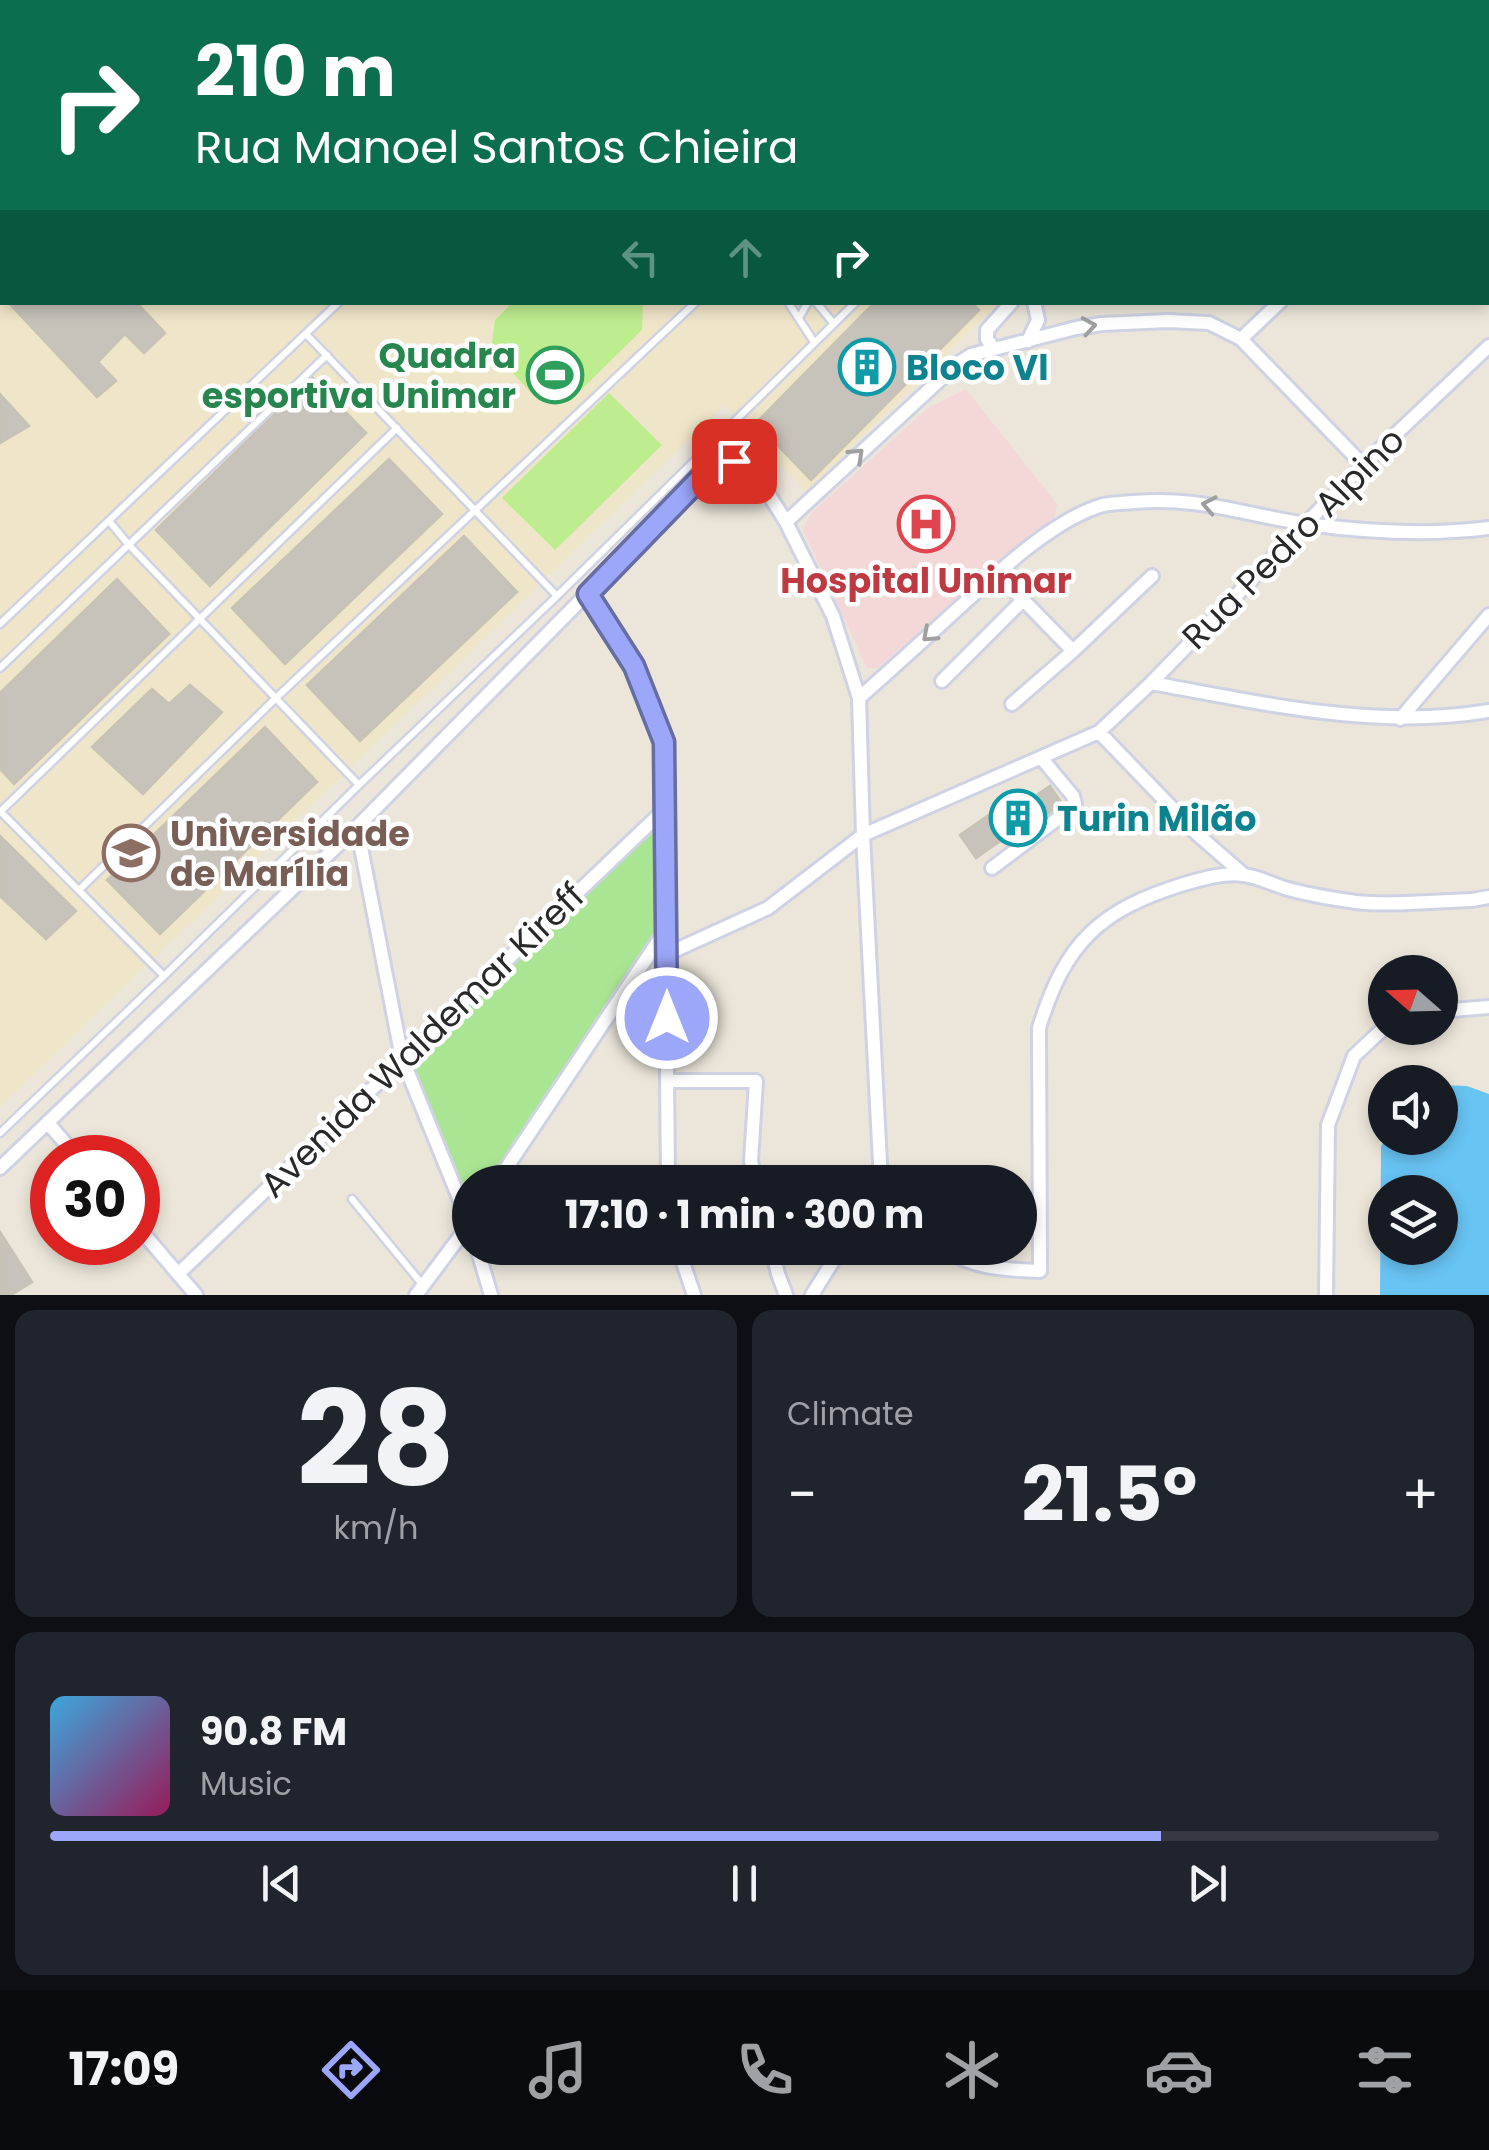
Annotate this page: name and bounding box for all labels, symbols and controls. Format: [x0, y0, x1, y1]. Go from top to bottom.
text: 210 m [195, 22, 396, 121]
icon: right [30, 40, 160, 170]
text: Rua Manoel Santos Chieira [195, 116, 798, 179]
icon: left [613, 230, 668, 285]
icon: ahead [718, 230, 773, 285]
icon: right [823, 230, 878, 285]
one-way arrow [1081, 317, 1097, 338]
place label: Quadra esportiva Unimar [202, 331, 516, 420]
building icon: Bloco Vl [837, 337, 897, 397]
place label: Bloco Vl [906, 343, 1048, 392]
sports icon: Quadra esportiva Unimar [525, 345, 585, 405]
street label: Rua Pedro Alpino [1171, 416, 1415, 660]
pin [692, 419, 777, 504]
icon: arrive [707, 434, 762, 489]
one-way arrow [845, 449, 864, 467]
hospital icon: Hospital Unimar [896, 494, 956, 554]
one-way arrow [1201, 495, 1218, 516]
place label: Hospital Unimar [780, 556, 1072, 605]
one-way arrow [922, 623, 941, 641]
building icon: Turin Milão [988, 788, 1048, 848]
place label: Turin Milão [1057, 794, 1256, 843]
place label: Universidade de Marília [170, 809, 410, 898]
school or university icon: Universidade de Marília [101, 823, 161, 883]
street label: Avenida Waldemar Kireff [249, 872, 595, 1208]
north arrow [1368, 955, 1458, 1045]
map controls [1368, 955, 1458, 1265]
position arrow [615, 966, 719, 1070]
button: sound [1368, 1065, 1458, 1155]
speed limit sign: 30 [30, 1135, 160, 1265]
button: layers [1368, 1175, 1458, 1265]
text: 17:10 · 1 min · 300 m [565, 1188, 924, 1241]
text: 28 [297, 1347, 455, 1530]
text: Climate [787, 1391, 914, 1436]
text: 21.5° [1022, 1442, 1197, 1547]
text: − [787, 1456, 817, 1533]
text: + [1401, 1456, 1439, 1533]
text: km/h [333, 1505, 419, 1550]
text: 90.8 FM [200, 1705, 347, 1758]
text: Music [200, 1761, 292, 1806]
icon: previous [254, 1856, 309, 1911]
icon: pause [717, 1856, 772, 1911]
icon: next [1180, 1856, 1235, 1911]
icon: directions [316, 2035, 386, 2105]
icon: music [523, 2035, 593, 2105]
icon: phone [730, 2035, 800, 2105]
icon: climate [937, 2035, 1007, 2105]
icon: car [1144, 2035, 1214, 2105]
icon: filters [1350, 2035, 1420, 2105]
text: 17:09 [68, 2038, 179, 2101]

